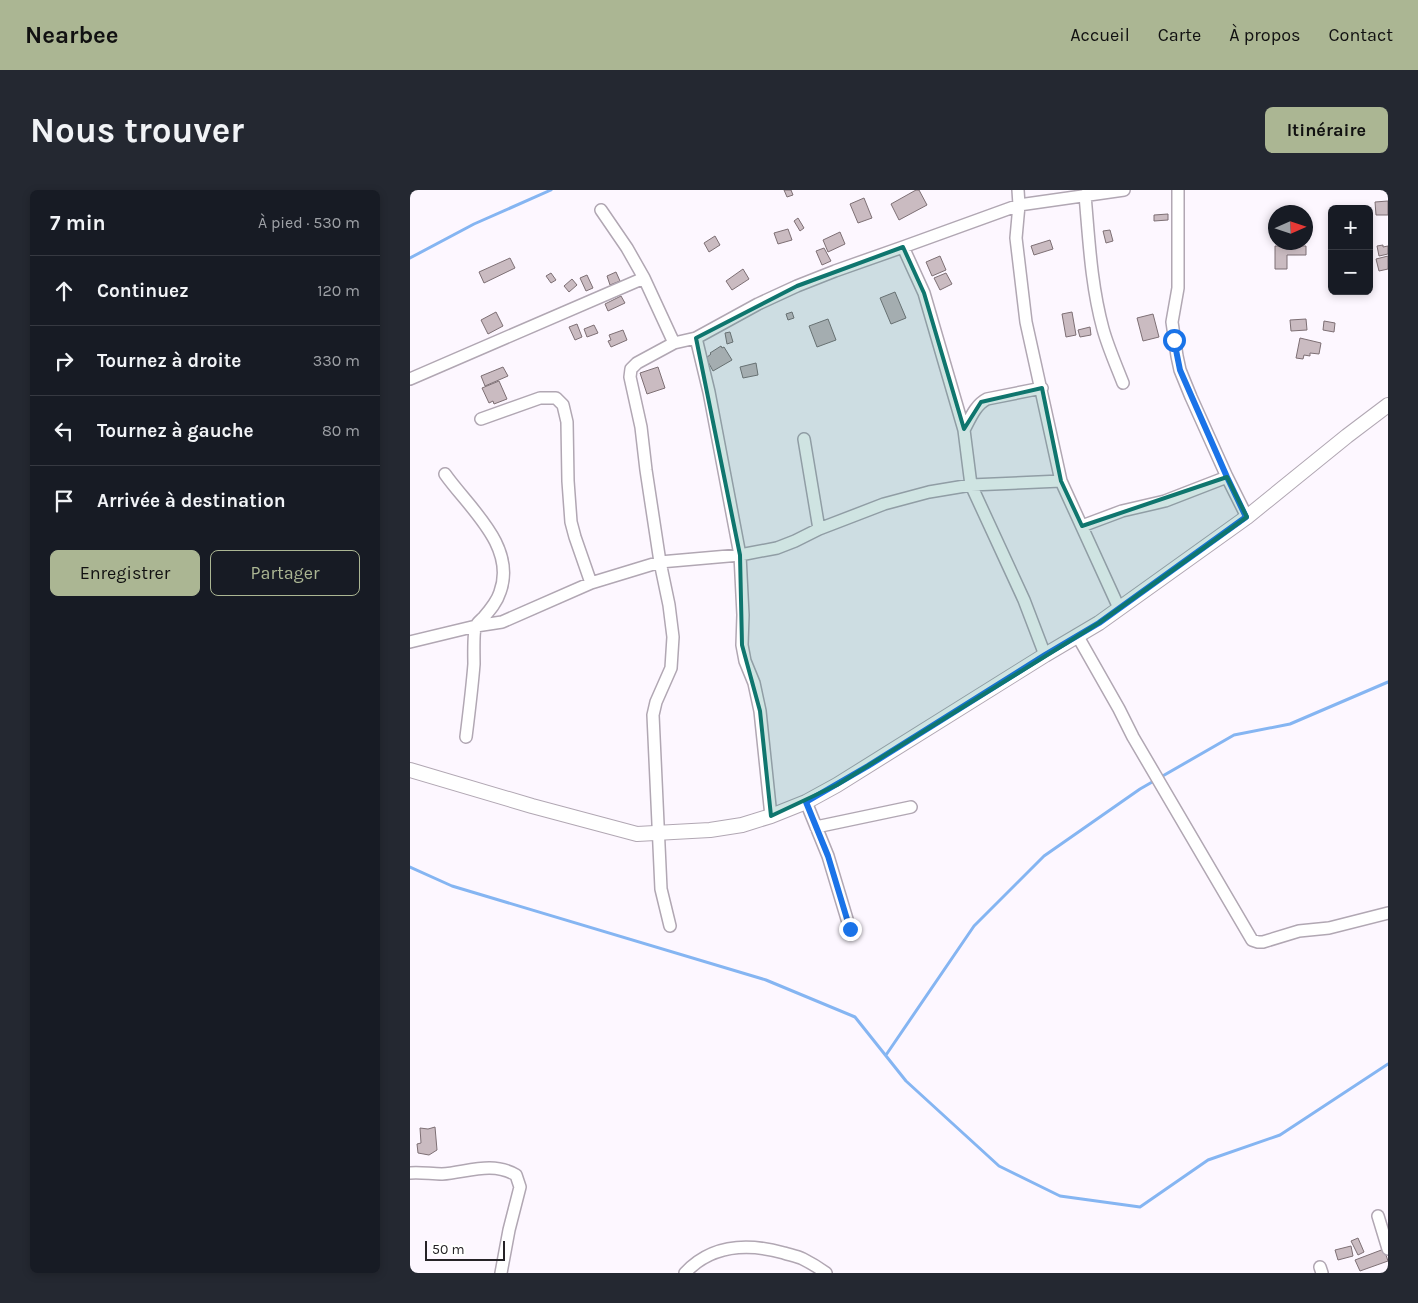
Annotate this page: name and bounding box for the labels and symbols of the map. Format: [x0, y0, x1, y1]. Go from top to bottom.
north arrow [1268, 205, 1313, 250]
route start [1163, 329, 1186, 352]
route end [839, 918, 862, 941]
scale bar [425, 1238, 505, 1261]

